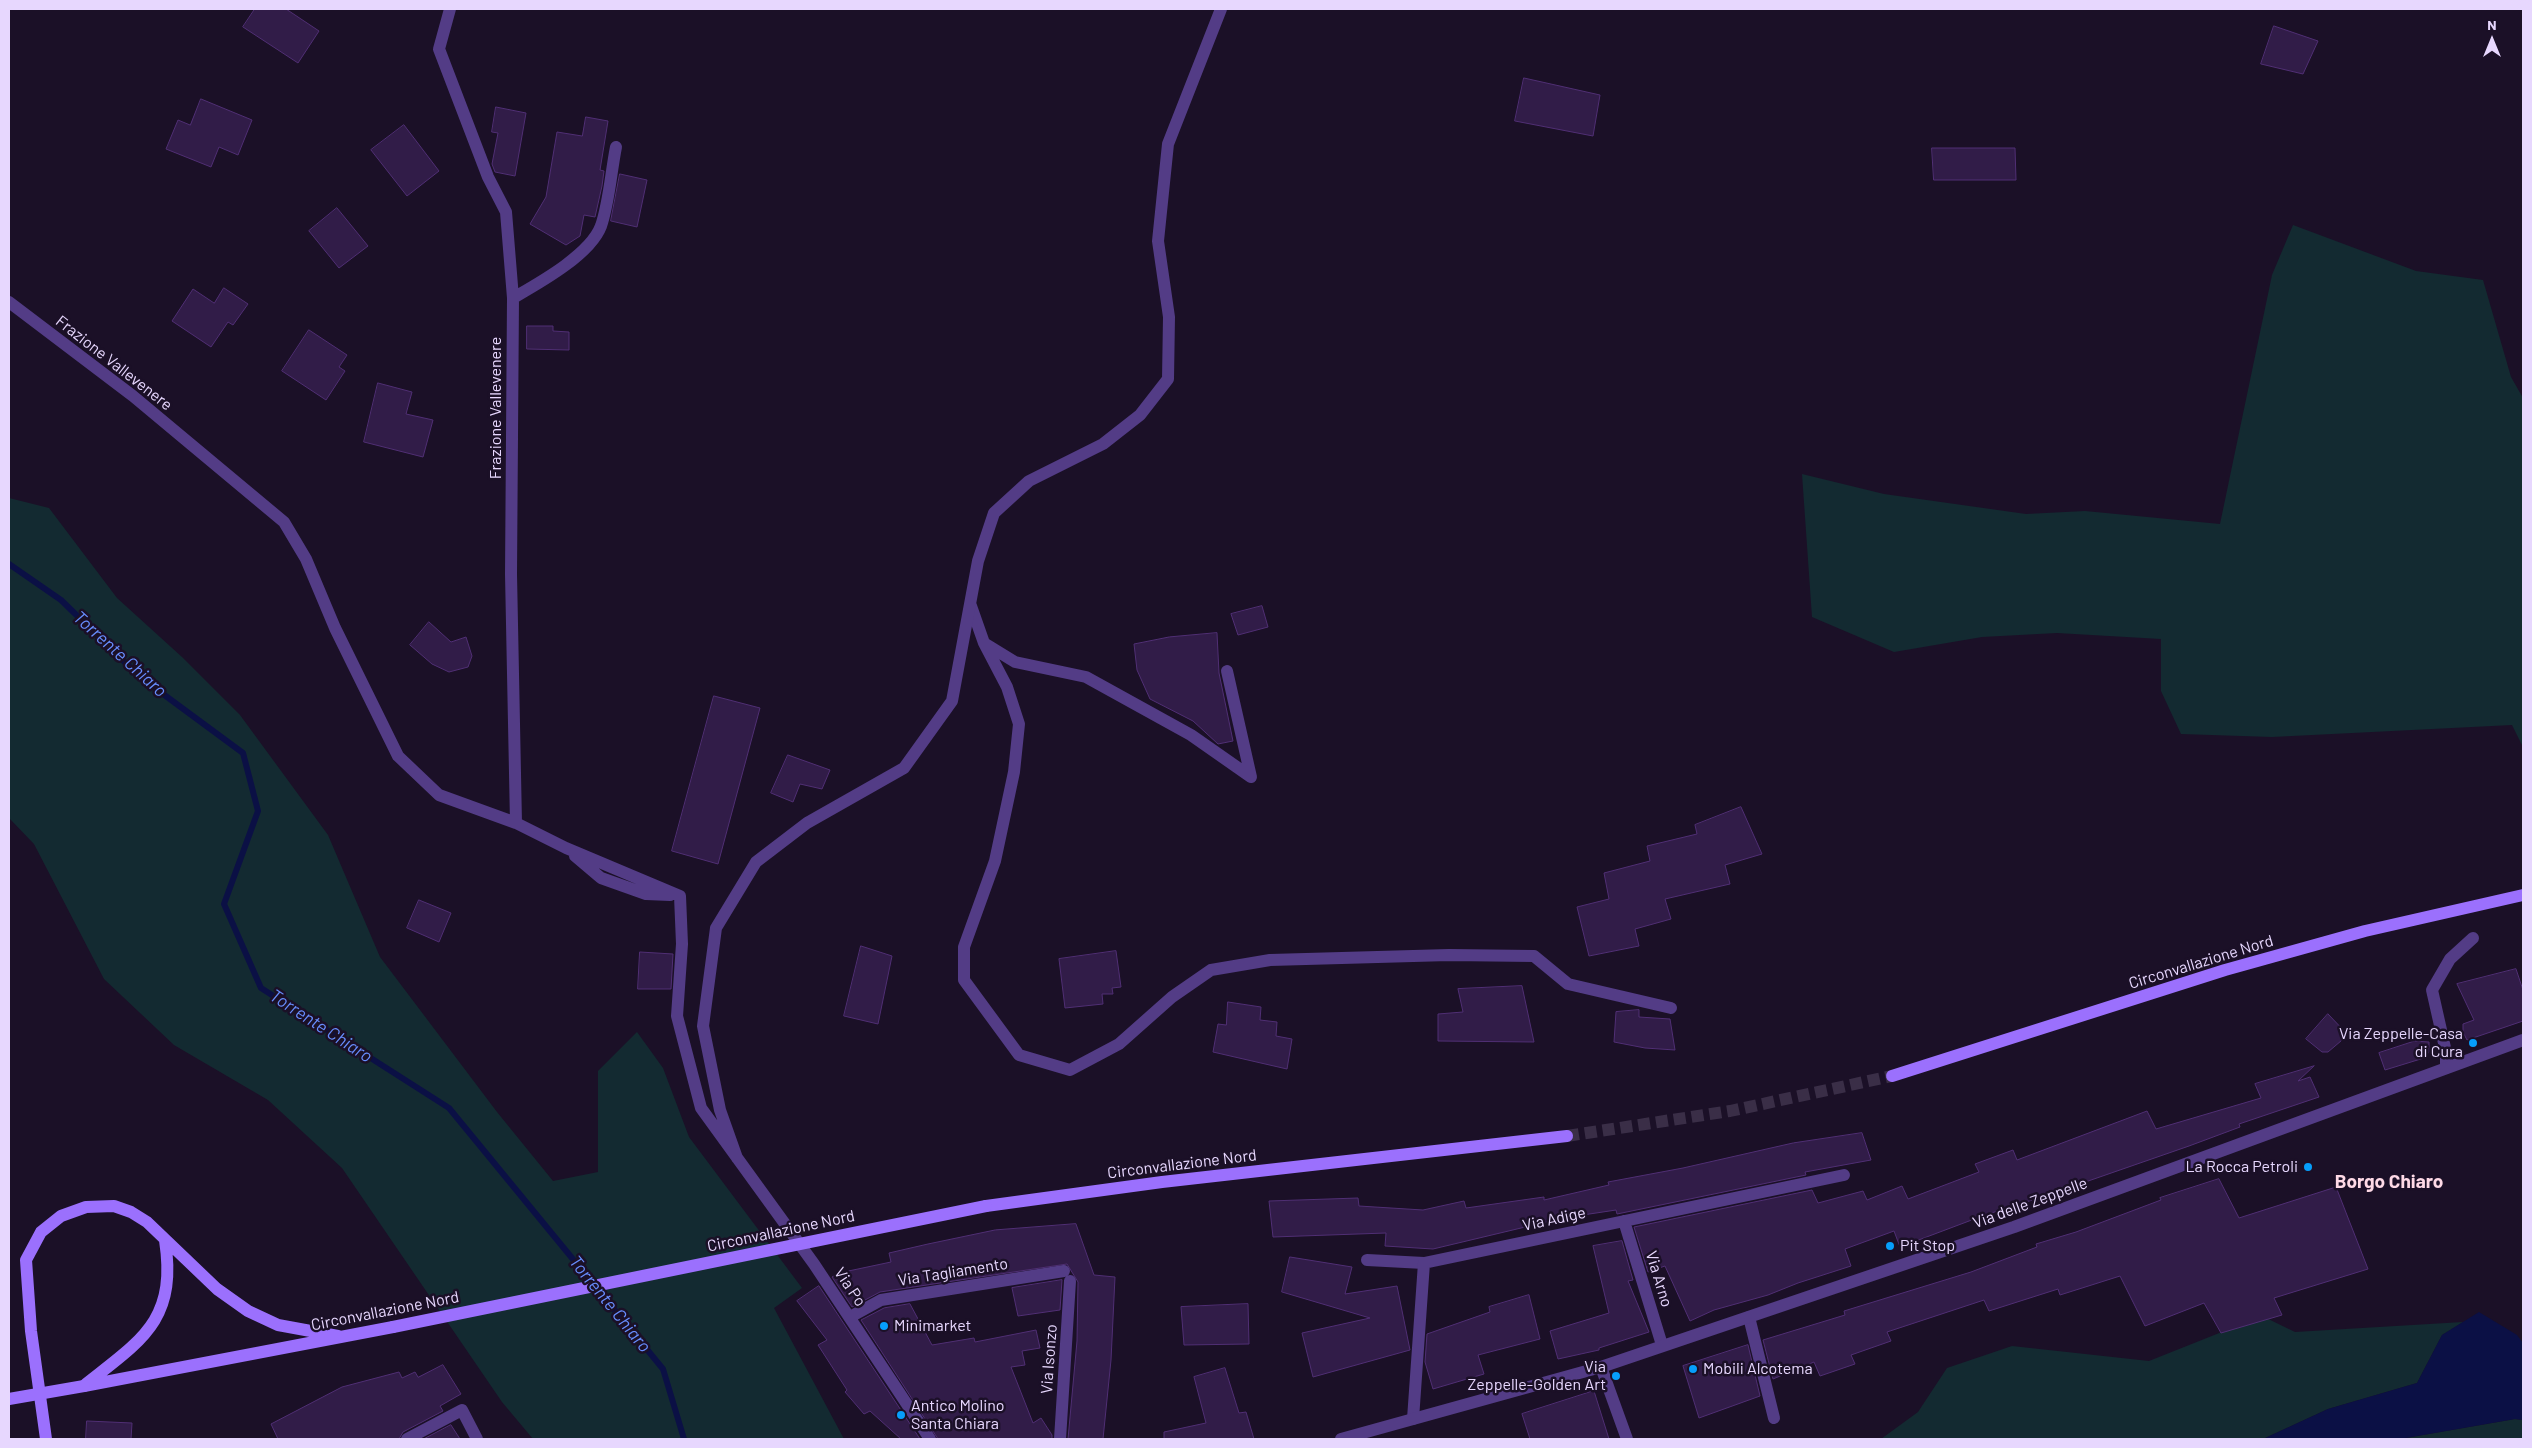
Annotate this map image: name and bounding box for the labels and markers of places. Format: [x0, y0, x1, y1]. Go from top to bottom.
place label: Via Zeppelle-Casa di Cura [2339, 1024, 2463, 1062]
marker: Via Zeppelle-Casa di Cura [2467, 1037, 2479, 1049]
place label: La Rocca Petroli [2185, 1157, 2298, 1177]
marker: La Rocca Petroli [2302, 1161, 2314, 1173]
place label: Pit Stop [1900, 1236, 1955, 1256]
marker: Pit Stop [1884, 1240, 1896, 1252]
place label: Minimarket [894, 1316, 971, 1336]
marker: Minimarket [878, 1320, 890, 1332]
place label: Via Zeppelle-Golden Art [1468, 1357, 1606, 1395]
place label: Mobili Alcotema [1703, 1359, 1813, 1379]
marker: Mobili Alcotema [1687, 1363, 1699, 1375]
marker: Via Zeppelle-Golden Art [1610, 1370, 1622, 1382]
place label: Antico Molino Santa Chiara [911, 1396, 1005, 1434]
marker: Antico Molino Santa Chiara [895, 1409, 907, 1421]

